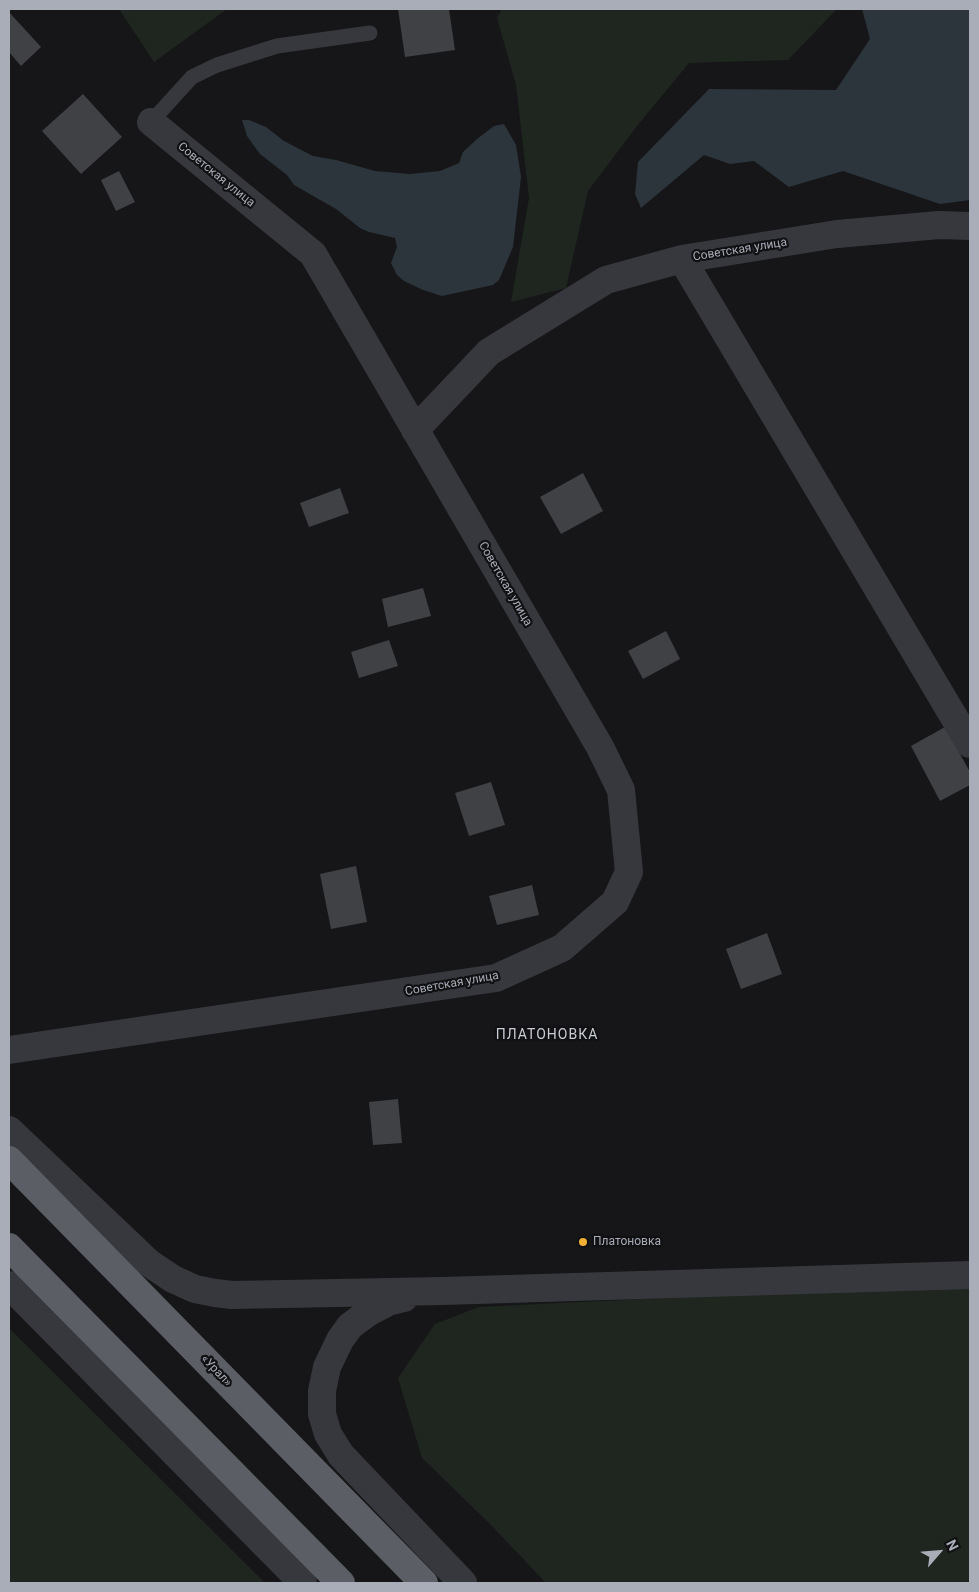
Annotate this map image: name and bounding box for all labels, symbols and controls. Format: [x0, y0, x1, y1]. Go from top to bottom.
street label: Советская улица [175, 140, 257, 210]
street label: Советская улица [692, 235, 788, 265]
street label: Советская улица [475, 539, 535, 629]
street label: Советская улица [404, 969, 500, 999]
district label: ПЛАТОНОВКА [494, 1027, 600, 1043]
place label: Платоновка [593, 1235, 661, 1249]
marker: Платоновка [577, 1236, 589, 1248]
street label: «Урал» [197, 1352, 235, 1390]
north arrow [914, 1527, 964, 1577]
text: N [943, 1537, 962, 1553]

